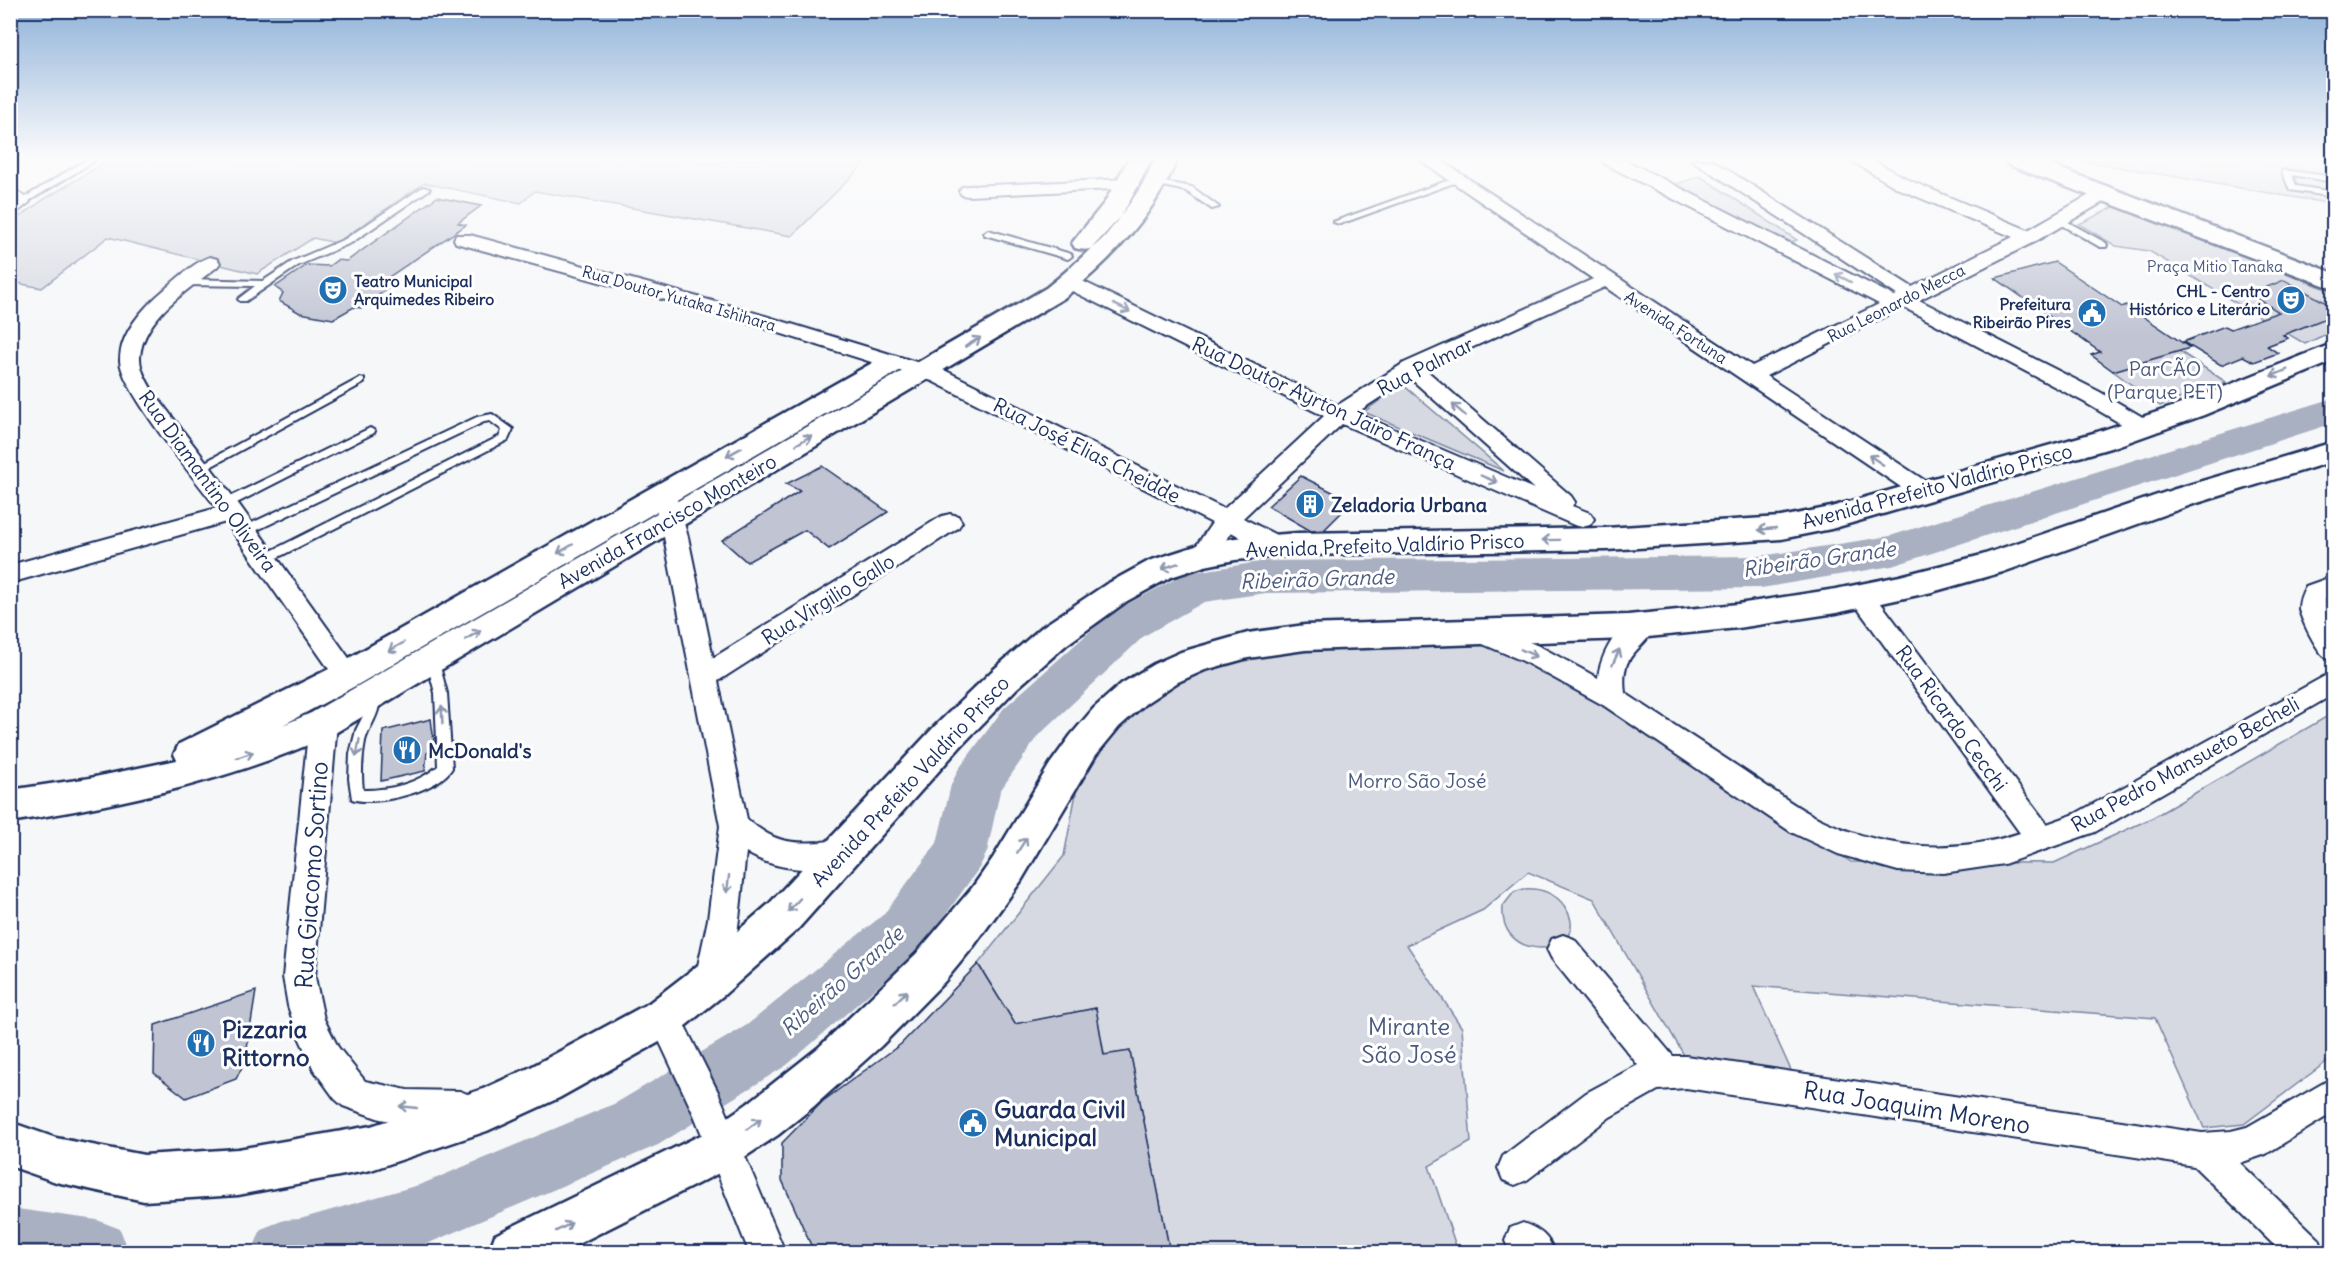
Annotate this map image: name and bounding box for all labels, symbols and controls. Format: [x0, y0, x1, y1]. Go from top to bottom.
park label: Praça Mitio Tanaka [2147, 256, 2283, 276]
street label: Rua Leonardo Mecca [1824, 260, 1968, 346]
street label: Rua Doutor Yutaka Ishihara [580, 261, 778, 335]
place label: Teatro Municipal Arquimedes Ribeiro [354, 271, 494, 310]
one-way arrow [1835, 271, 1853, 283]
theatre icon: Teatro Municipal Arquimedes Ribeiro [317, 274, 349, 306]
place label: CHL - Centro Histórico e Literário [2129, 281, 2270, 319]
theatre icon: CHL - Centro Histórico e Literário [2275, 284, 2307, 316]
street label: Avenida Fortuna [1621, 286, 1731, 368]
place label: Prefeitura Ribeirão Pires [1973, 294, 2071, 332]
public building icon: Prefeitura Ribeirão Pires [2076, 297, 2108, 329]
one-way arrow [1112, 303, 1130, 315]
street label: Rua Doutor Ayrton Jairo França [1188, 331, 1460, 475]
street label: Rua Palmar [1373, 331, 1477, 401]
one-way arrow [964, 336, 981, 348]
park label: ParCÃO (Parque PET) [2107, 356, 2223, 404]
one-way arrow [2271, 368, 2289, 379]
street label: Rua Diamantino Oliveira [134, 385, 282, 577]
street label: Rua José Elias Cheidde [989, 392, 1185, 508]
one-way arrow [1452, 403, 1467, 417]
one-way arrow [795, 434, 812, 446]
street label: Avenida Prefeito Valdírio Prisco [1799, 438, 2075, 534]
one-way arrow [726, 447, 743, 459]
street label: Avenida Francisco Monteiro [553, 448, 781, 594]
one-way arrow [1869, 454, 1885, 466]
one-way arrow [1479, 474, 1498, 485]
building icon: Zeladoria Urbana [1294, 488, 1326, 520]
place label: Zeladoria Urbana [1331, 492, 1488, 517]
one-way arrow [1758, 524, 1777, 535]
street label: Avenida Prefeito Valdírio Prisco [1245, 528, 1525, 562]
one-way arrow [1542, 534, 1562, 545]
water label: Ribeirão Grande [1741, 535, 1899, 583]
one-way arrow [557, 543, 574, 555]
street label: Rua Virgilio Gallo [757, 548, 899, 650]
one-way arrow [1161, 562, 1180, 573]
water label: Ribeirão Grande [1240, 563, 1396, 595]
one-way arrow [464, 629, 481, 641]
street label: Rua Ricardo Cecchi [1891, 640, 2013, 796]
one-way arrow [388, 641, 405, 653]
one-way arrow [1519, 648, 1537, 660]
one-way arrow [1611, 649, 1622, 667]
street label: Avenida Prefeito Valdírio Prisco [806, 670, 1014, 892]
street label: Rua Pedro Mansueto Becheli [2067, 691, 2303, 837]
one-way arrow [436, 706, 447, 726]
restaurant icon: McDonald's [391, 734, 423, 766]
one-way arrow [352, 738, 363, 758]
place label: McDonald's [428, 738, 532, 763]
one-way arrow [235, 749, 254, 760]
street label: Rua Giacomo Sortino [288, 760, 334, 990]
park label: Morro São José [1347, 768, 1487, 793]
one-way arrow [1015, 836, 1028, 853]
one-way arrow [722, 873, 733, 893]
one-way arrow [787, 897, 801, 912]
water label: Ribeirão Grande [775, 919, 910, 1042]
one-way arrow [893, 990, 908, 1005]
park label: Mirante São José [1361, 1011, 1457, 1069]
place label: Pizzaria Rittorno [222, 1014, 309, 1072]
restaurant icon: Pizzaria Rittorno [185, 1027, 217, 1059]
street label: Rua Joaquim Moreno [1801, 1074, 2033, 1140]
place label: Guarda Civil Municipal [994, 1094, 1126, 1152]
one-way arrow [399, 1101, 418, 1112]
public building icon: Guarda Civil Municipal [957, 1107, 989, 1139]
one-way arrow [745, 1118, 761, 1131]
one-way arrow [555, 1221, 573, 1232]

